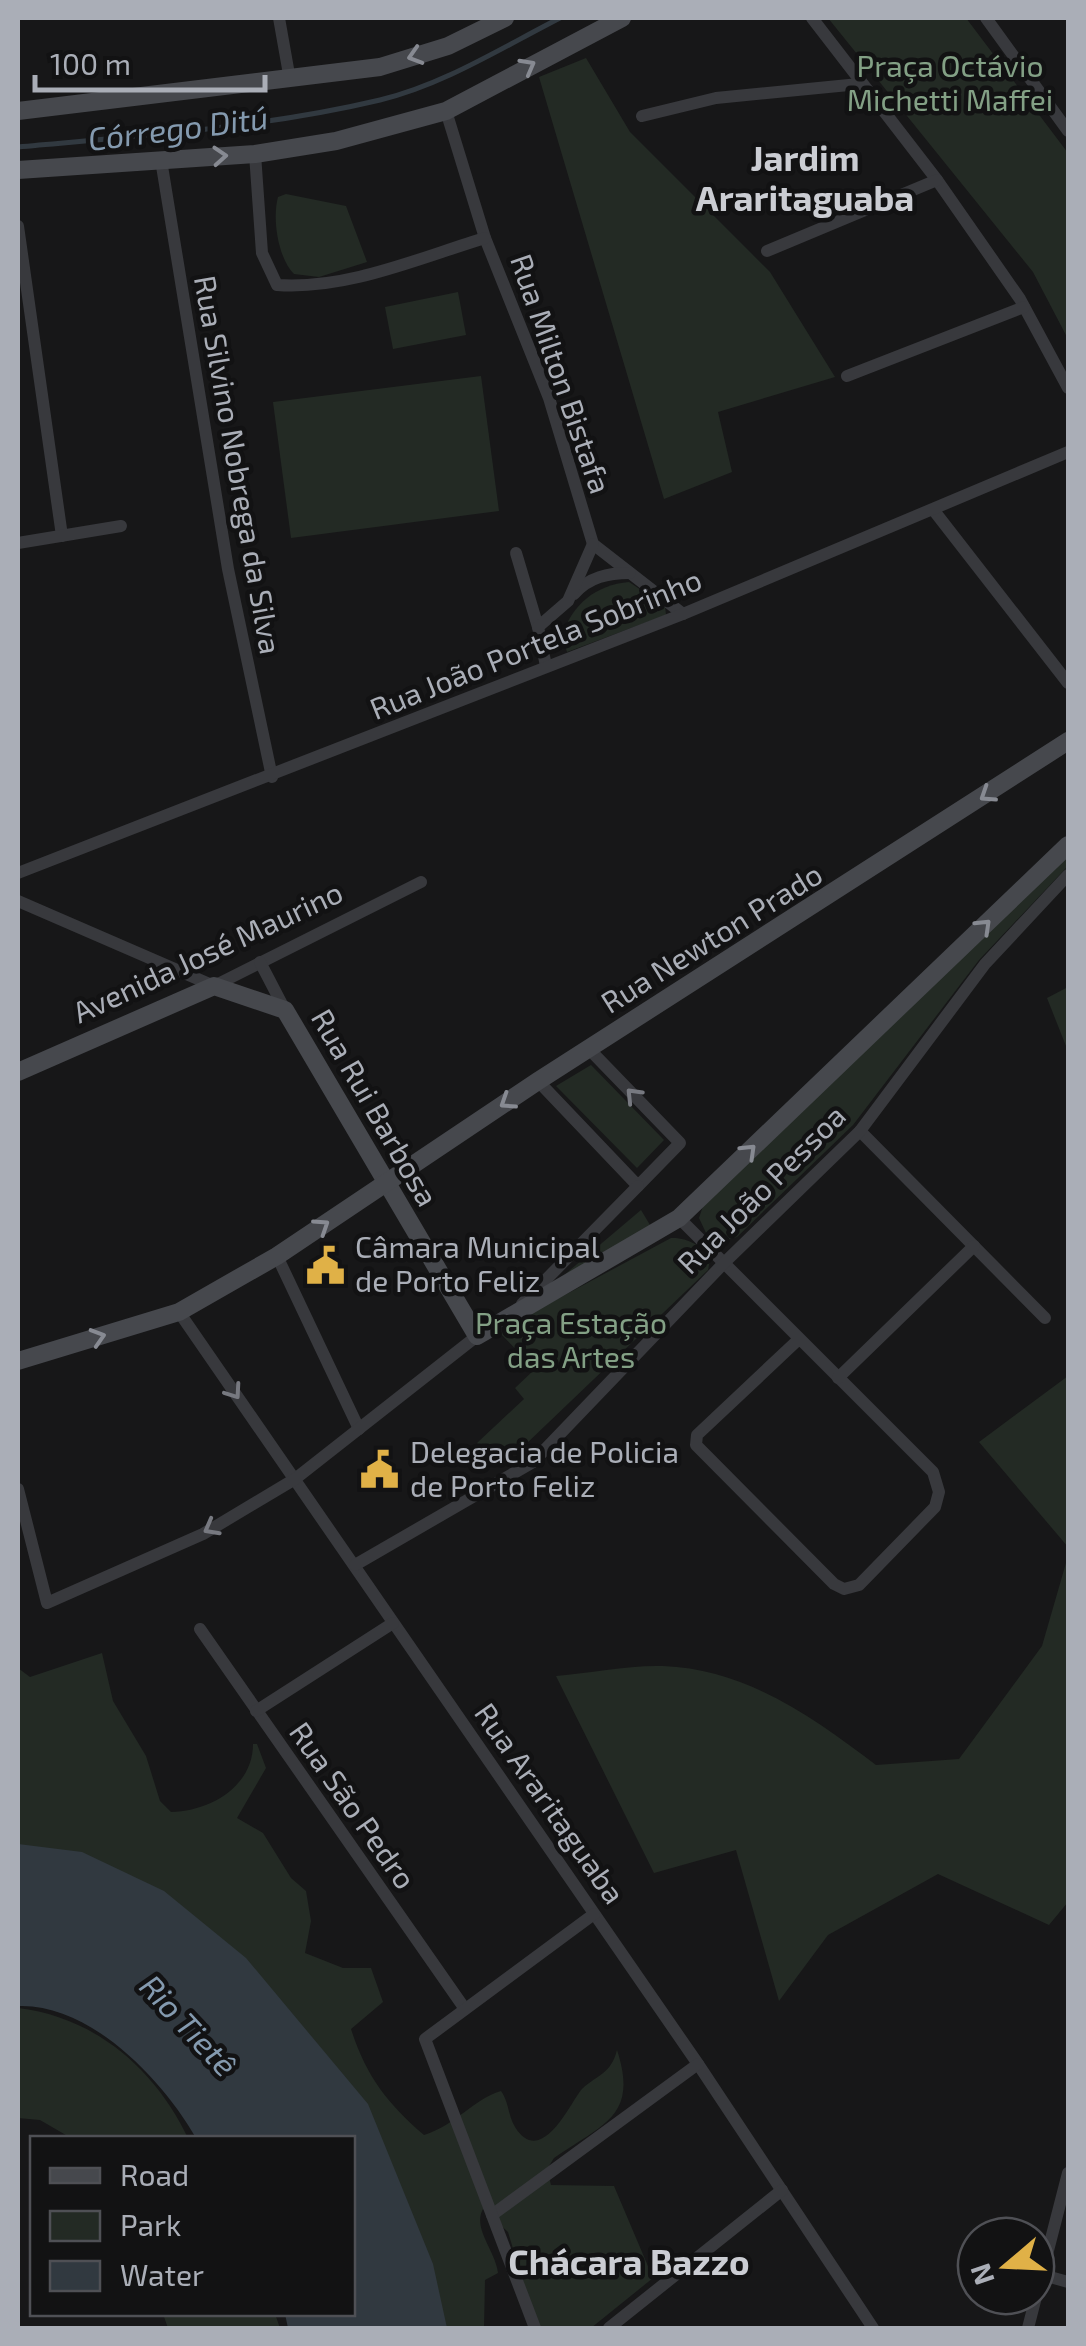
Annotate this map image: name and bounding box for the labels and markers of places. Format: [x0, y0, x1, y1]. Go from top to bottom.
place label: Câmara Municipal de Porto Feliz [355, 1228, 600, 1298]
public building icon: Câmara Municipal de Porto Feliz [304, 1244, 346, 1286]
place label: Delegacia de Policia de Porto Feliz [410, 1433, 679, 1503]
public building icon: Delegacia de Policia de Porto Feliz [359, 1449, 401, 1491]

